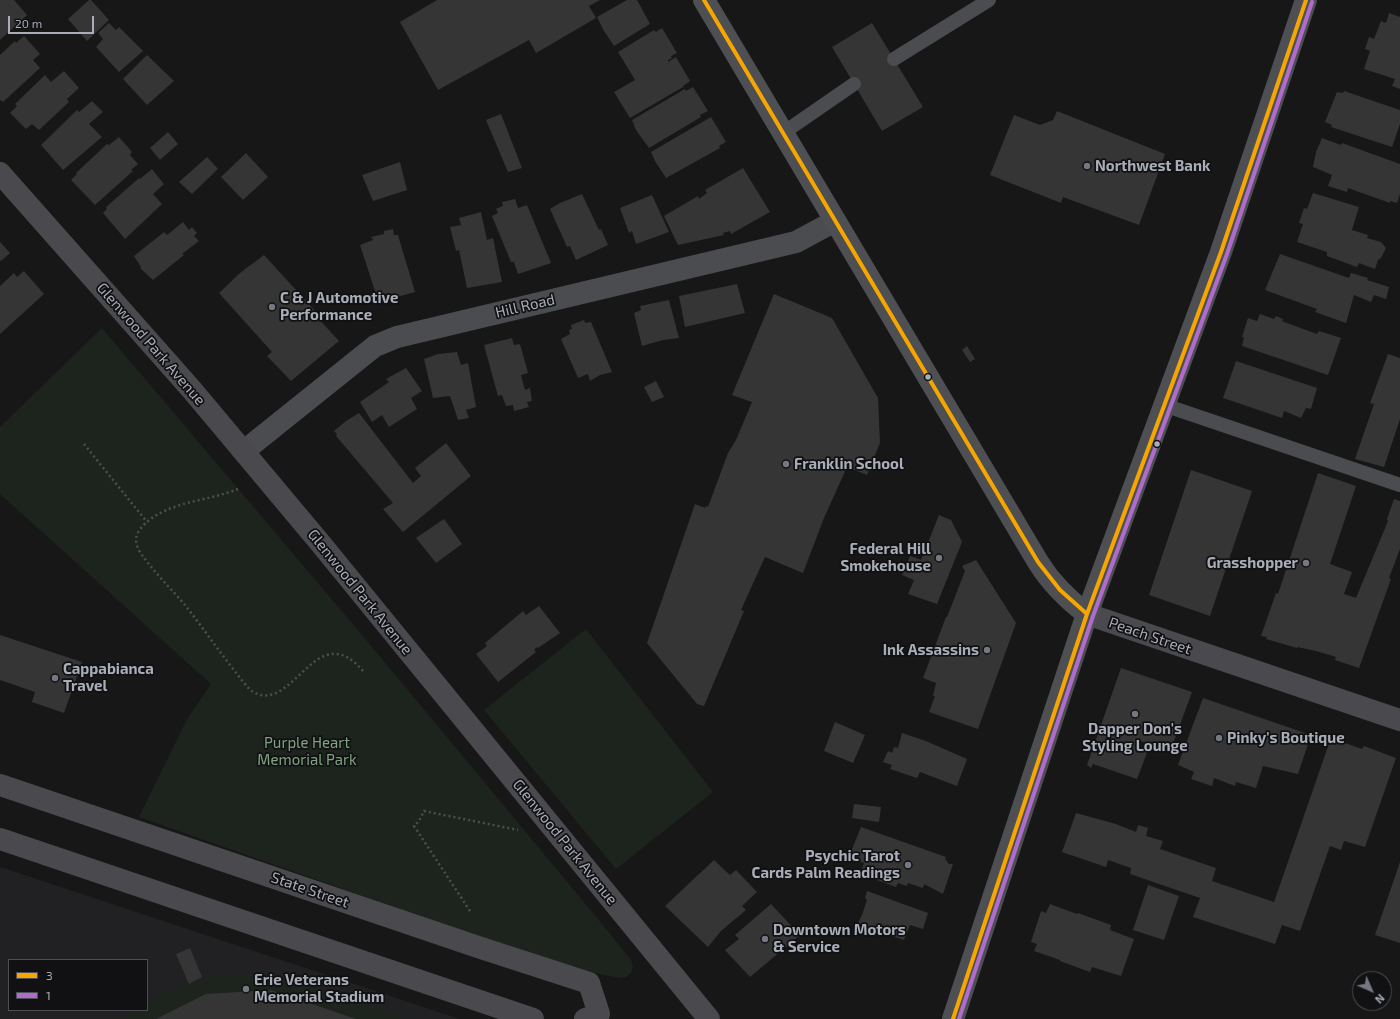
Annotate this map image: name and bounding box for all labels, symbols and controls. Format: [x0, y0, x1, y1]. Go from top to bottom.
scale bar [10, 8, 96, 34]
text: 20 m [15, 16, 42, 30]
place label: Northwest Bank [1095, 157, 1210, 175]
marker: Northwest Bank [1082, 161, 1092, 171]
street label: Glenwood Park Avenue [93, 279, 209, 409]
place label: C & J Automotive Performance [280, 289, 398, 324]
street label: Hill Road [493, 290, 557, 322]
marker: C & J Automotive Performance [267, 302, 277, 312]
unlabelled marker [923, 372, 933, 382]
unlabelled marker [1152, 439, 1162, 449]
place label: Franklin School [794, 455, 904, 473]
marker: Franklin School [781, 459, 791, 469]
street label: Glenwood Park Avenue [304, 526, 416, 658]
place label: Federal Hill Smokehouse [840, 540, 931, 575]
marker: Federal Hill Smokehouse [934, 553, 944, 563]
place label: Grasshopper [1207, 554, 1298, 572]
marker: Grasshopper [1301, 558, 1311, 568]
street label: Peach Street [1106, 613, 1194, 659]
place label: Ink Assassins [883, 641, 979, 659]
marker: Ink Assassins [982, 645, 992, 655]
place label: Cappabianca Travel [63, 660, 154, 695]
marker: Cappabianca Travel [50, 673, 60, 683]
marker: Dapper Don's Styling Lounge [1130, 709, 1140, 719]
place label: Dapper Don's Styling Lounge [1082, 720, 1188, 755]
place label: Pinky's Boutique [1227, 729, 1345, 747]
marker: Pinky's Boutique [1214, 733, 1224, 743]
park label: Purple Heart Memorial Park [257, 734, 357, 769]
street label: Glenwood Park Avenue [509, 776, 621, 908]
place label: Psychic Tarot Cards Palm Readings [752, 847, 900, 882]
marker: Psychic Tarot Cards Palm Readings [903, 860, 913, 870]
street label: State Street [269, 868, 351, 912]
place label: Downtown Motors & Service [773, 921, 906, 956]
marker: Downtown Motors & Service [760, 934, 770, 944]
legend [8, 959, 148, 1011]
text: 3 [46, 968, 53, 982]
place label: Erie Veterans Memorial Stadium [254, 971, 384, 1006]
north arrow [1352, 971, 1392, 1011]
marker: Erie Veterans Memorial Stadium [241, 984, 251, 994]
text: 1 [46, 988, 51, 1002]
text: N [1373, 992, 1388, 1007]

